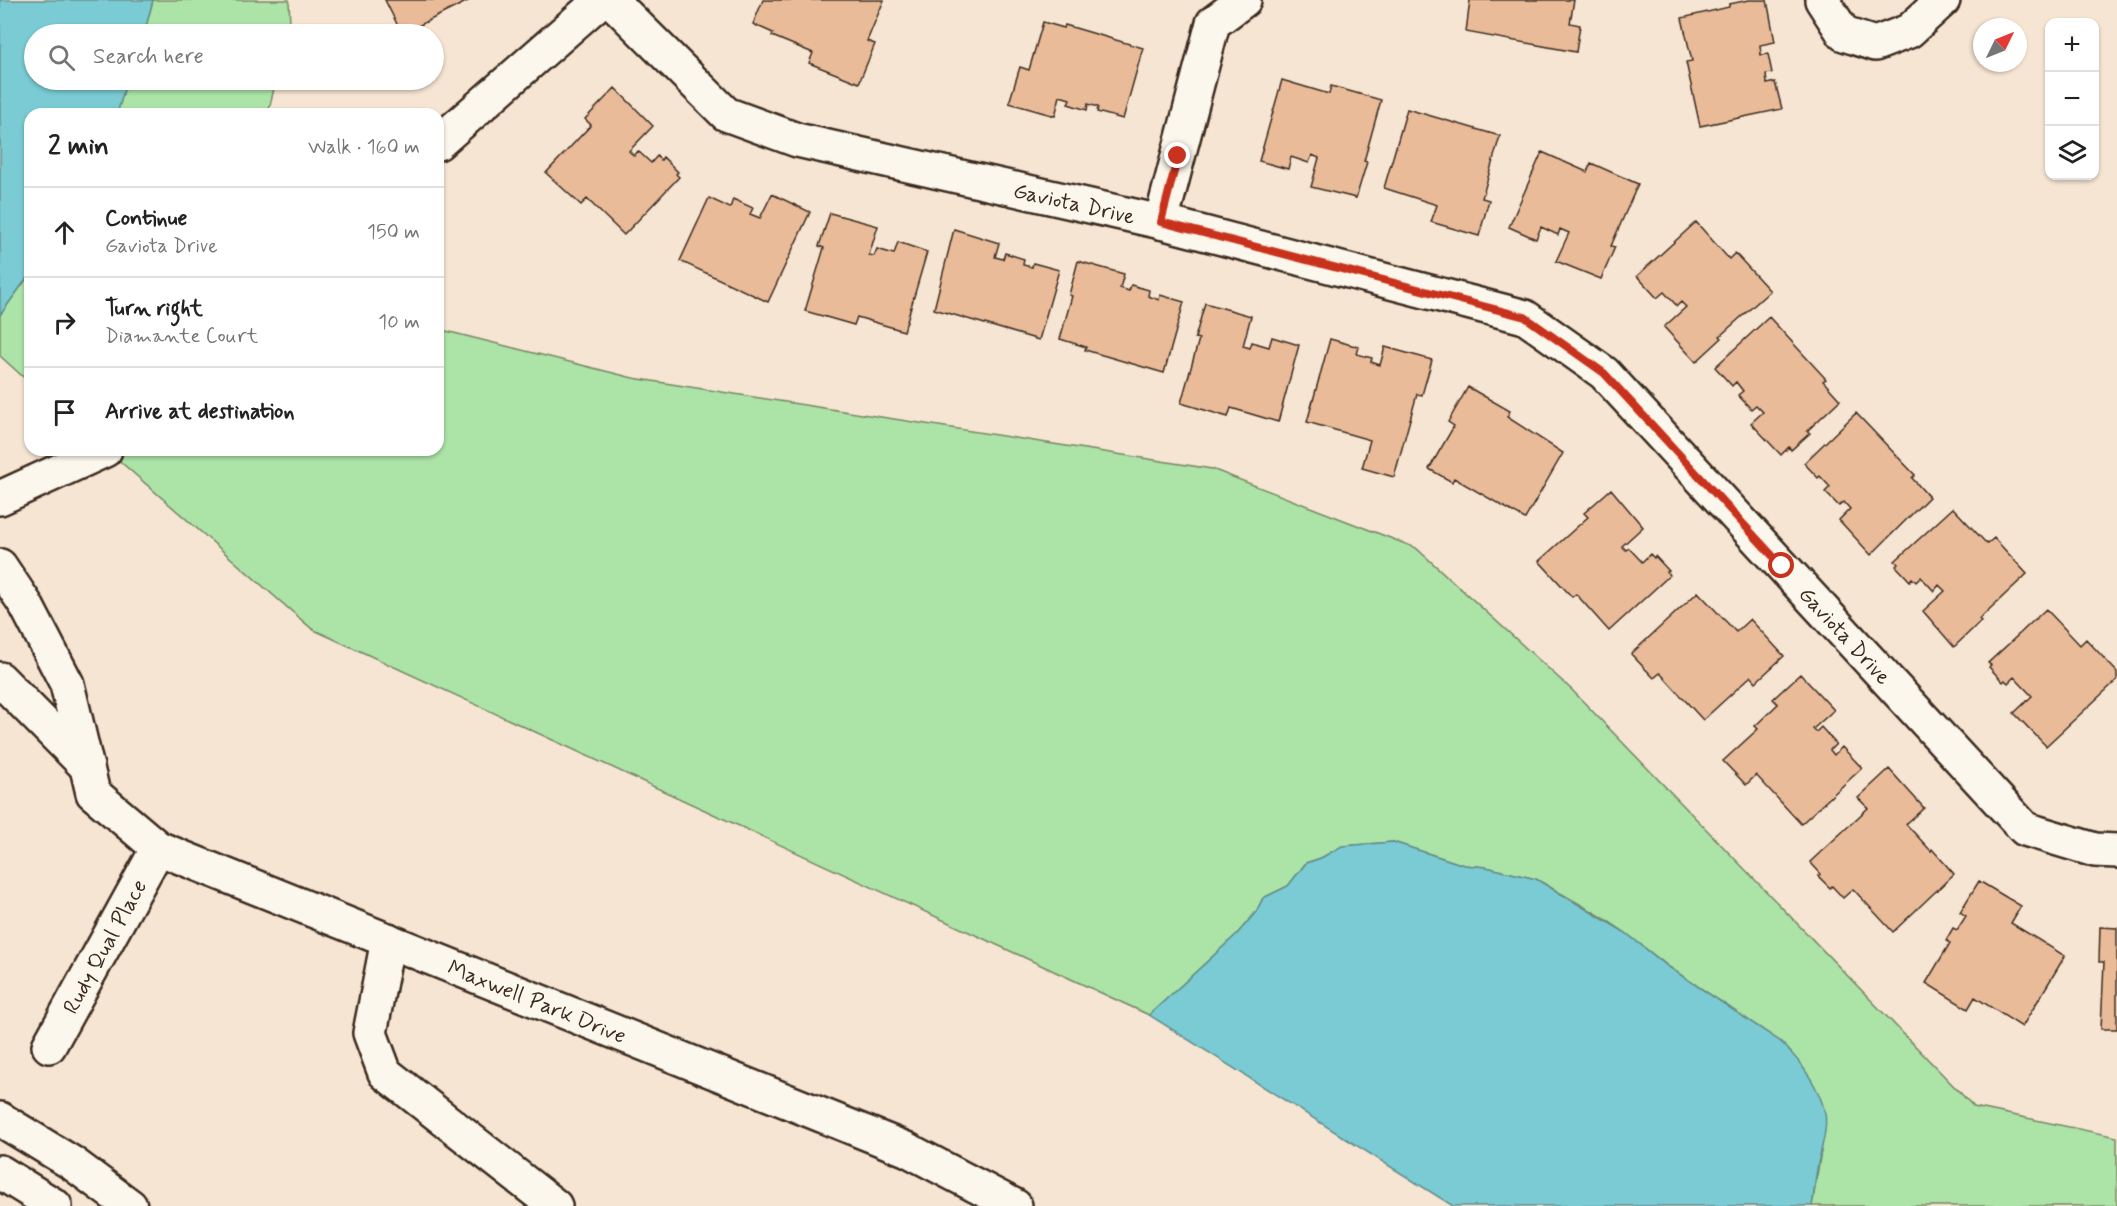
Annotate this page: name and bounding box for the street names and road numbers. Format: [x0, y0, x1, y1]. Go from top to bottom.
street label: Gaviota Drive [1011, 177, 1138, 232]
street label: Gaviota Drive [1792, 581, 1897, 691]
street label: Rudy Qual Place [57, 875, 154, 1019]
street label: Maxwell Park Drive [443, 954, 630, 1051]

